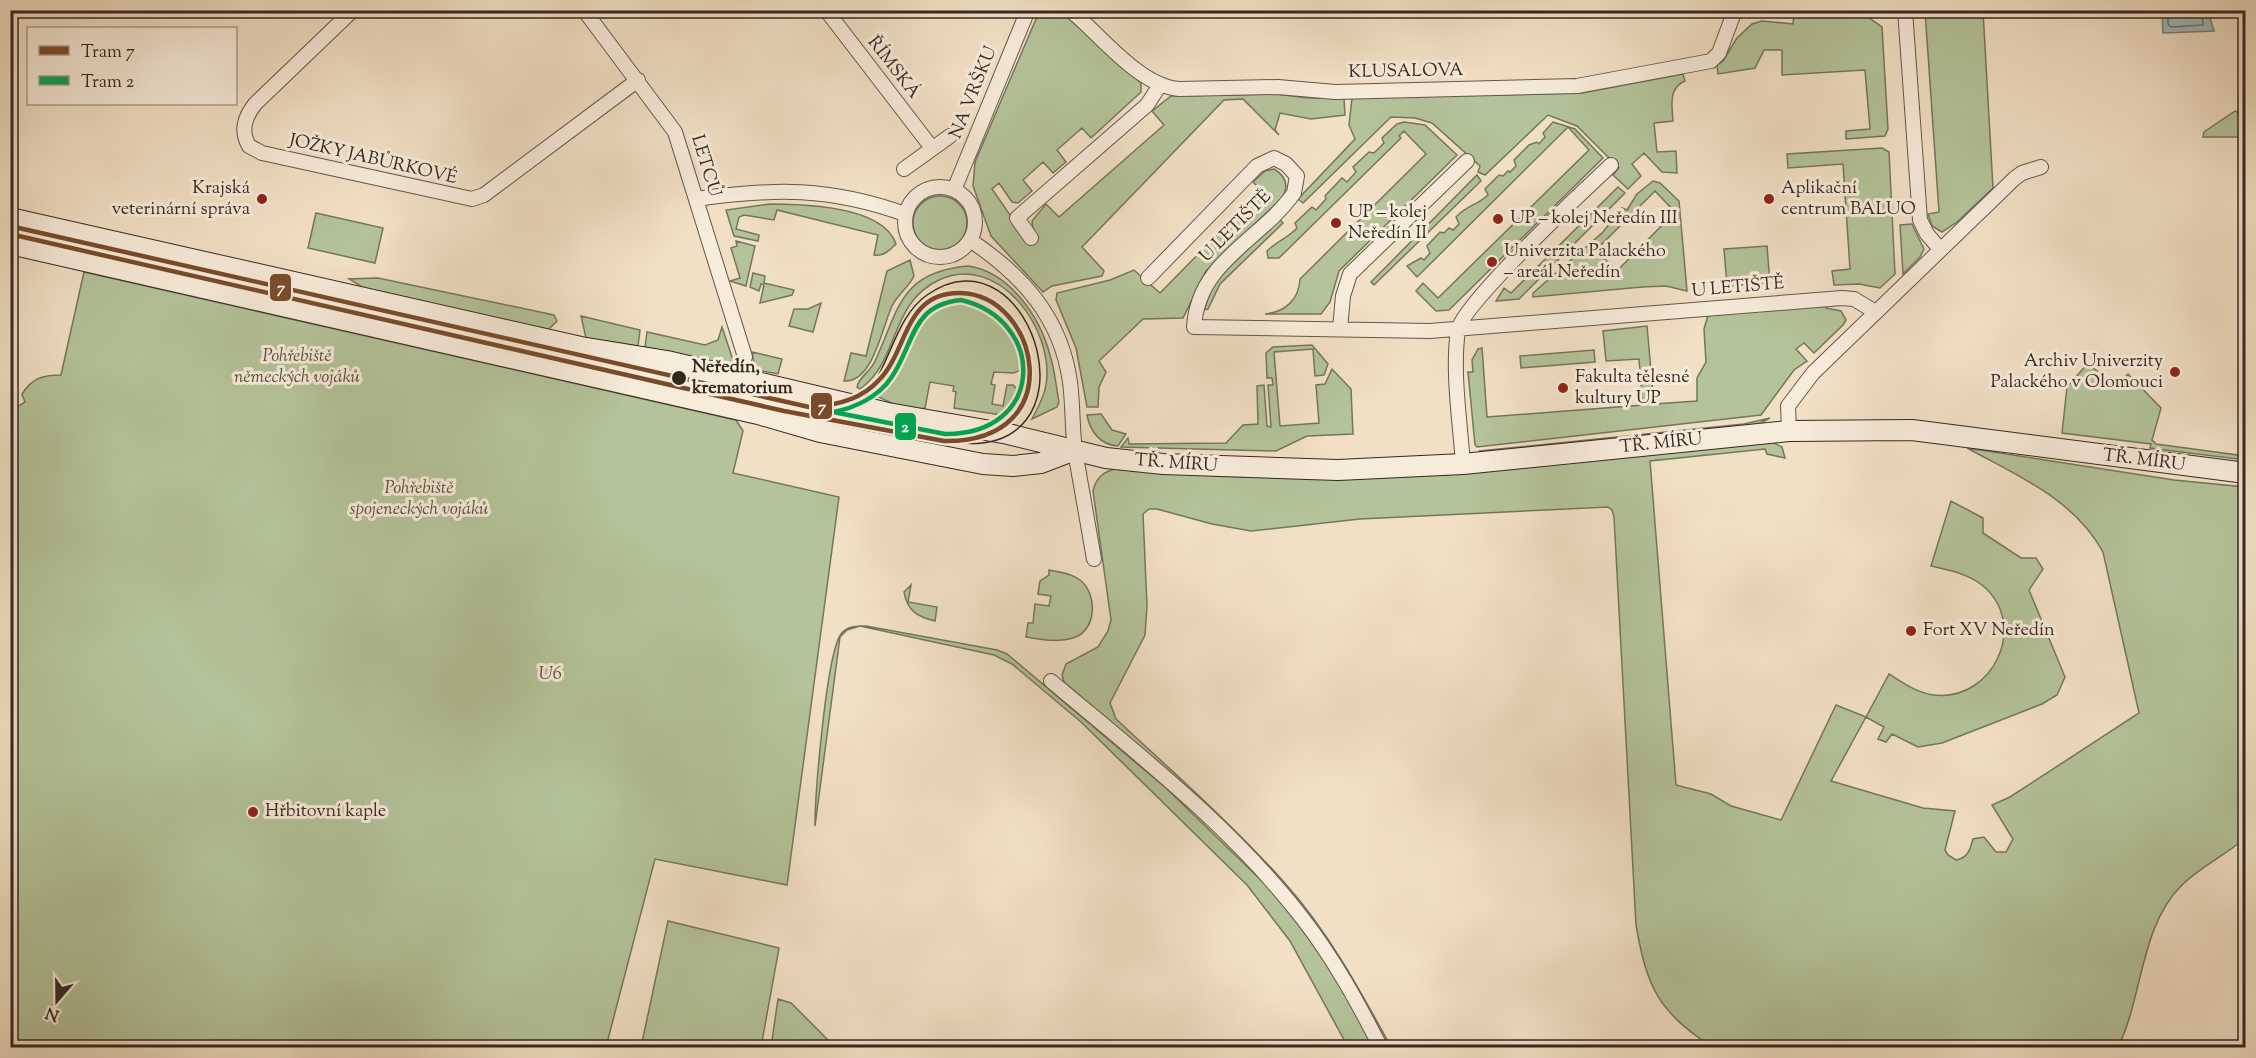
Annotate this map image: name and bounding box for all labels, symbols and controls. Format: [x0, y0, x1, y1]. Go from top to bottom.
legend [27, 27, 237, 105]
street label: ŘÍMSKÁ [860, 31, 926, 105]
text: Tram 7 [81, 40, 135, 66]
street label: NA VRŠKU [944, 42, 1004, 143]
street label: KLUSALOVA [1348, 58, 1464, 86]
text: Tram 2 [81, 70, 135, 96]
street label: JOŽKY JABŮRKOVÉ [286, 127, 460, 192]
street label: LETCŮ [683, 132, 728, 201]
place label: Krajská veterinární správa [112, 176, 250, 223]
place label: Aplikační centrum BALUO [1781, 176, 1916, 223]
street label: U LETIŠTĚ [1194, 185, 1278, 269]
marker: Krajská veterinární správa [255, 192, 269, 206]
marker: Aplikační centrum BALUO [1762, 192, 1776, 206]
place label: UP – kolej Neředín II [1348, 200, 1427, 247]
place label: UP – kolej Neředín III [1510, 206, 1678, 232]
marker: UP – kolej Neředín III [1491, 212, 1505, 226]
marker: UP – kolej Neředín II [1329, 216, 1343, 230]
place label: Univerzita Palackého – areál Neředín [1504, 239, 1666, 286]
marker: Univerzita Palackého – areál Neředín [1485, 255, 1499, 269]
street label: U LETIŠTĚ [1691, 271, 1786, 305]
line badge: 7 [269, 273, 292, 302]
text: 7 [277, 278, 286, 301]
park label: Pohřebiště německých vojáků [234, 344, 361, 391]
place label: Archiv Univerzity Palackého v Olomouci [1990, 349, 2163, 396]
place label: Neředín, krematorium [691, 355, 793, 402]
place label: Fakulta tělesné kultury UP [1575, 365, 1690, 412]
marker: Archiv Univerzity Palackého v Olomouci [2168, 365, 2182, 379]
marker: Neředín, krematorium [670, 369, 688, 387]
marker: Fakulta tělesné kultury UP [1556, 381, 1570, 395]
line badge: 7 [810, 392, 833, 420]
text: 7 [818, 397, 827, 420]
line badge: 2 [894, 412, 917, 441]
text: 2 [901, 417, 909, 440]
street label: TŘ. MÍRU [1618, 427, 1704, 461]
street label: TŘ. MÍRU [2101, 443, 2187, 479]
street label: TŘ. MÍRU [1134, 448, 1219, 480]
park label: Pohřebiště spojeneckých vojáků [349, 476, 489, 523]
place label: Fort XV Neředín [1923, 618, 2055, 644]
marker: Fort XV Neředín [1904, 624, 1918, 638]
park label: U6 [538, 662, 562, 688]
place label: Hřbitovní kaple [265, 799, 386, 825]
marker: Hřbitovní kaple [246, 805, 260, 819]
north arrow [27, 971, 87, 1031]
text: N [43, 1000, 63, 1026]

